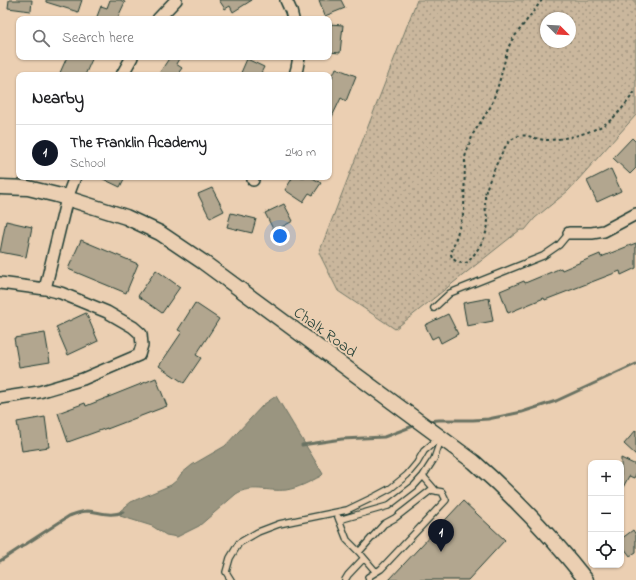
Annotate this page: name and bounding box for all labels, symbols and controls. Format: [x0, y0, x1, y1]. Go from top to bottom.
north arrow [540, 12, 576, 48]
search box [16, 16, 332, 60]
icon: search [30, 27, 52, 49]
text: Search here [62, 27, 134, 49]
text: Nearby [32, 86, 84, 111]
text: The Franklin Academy [70, 132, 207, 154]
text: 1 [43, 143, 47, 162]
text: 240 m [285, 143, 316, 162]
text: School [70, 154, 106, 173]
your location [270, 226, 290, 246]
street label: Chalk Road [288, 301, 362, 364]
map controls [588, 460, 624, 568]
button: + [588, 460, 624, 496]
button: − [588, 496, 624, 532]
pin: 1 [428, 519, 454, 552]
button: locate [588, 532, 624, 568]

